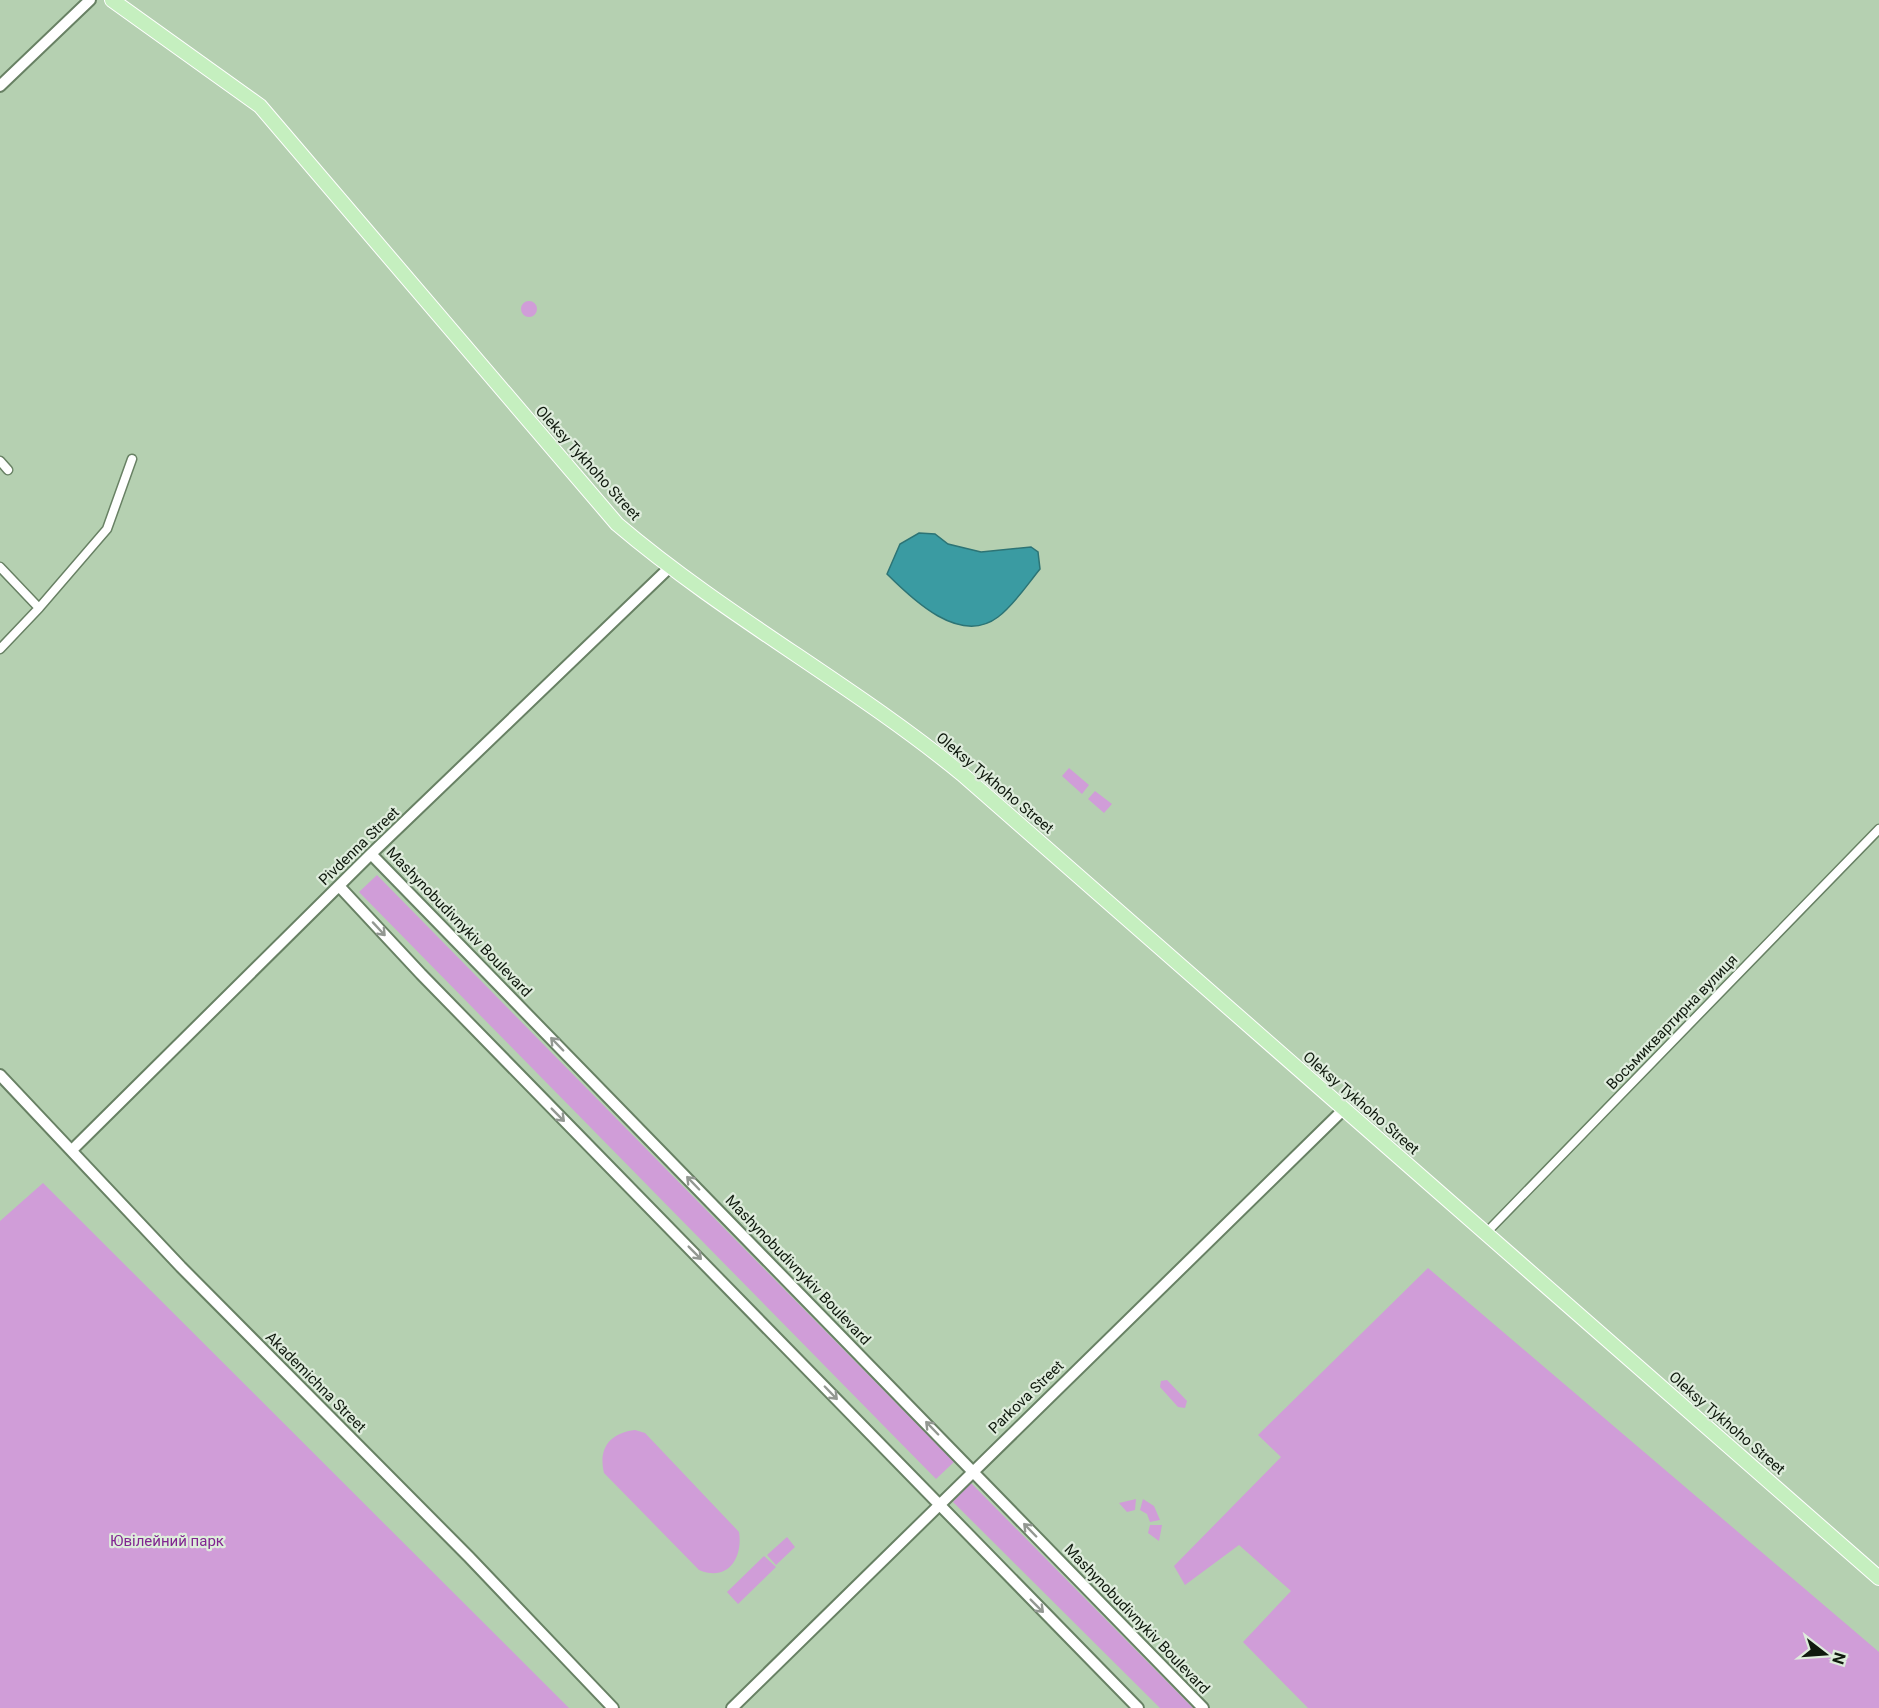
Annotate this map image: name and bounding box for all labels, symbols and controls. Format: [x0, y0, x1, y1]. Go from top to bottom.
street label: Oleksy Tykhoho Street [532, 402, 644, 524]
street label: Oleksy Tykhoho Street [933, 729, 1057, 837]
street label: Pivdenna Street [315, 803, 403, 889]
street label: Mashynobudivnykiv Boulevard [383, 843, 535, 1001]
one-way arrow [372, 921, 386, 936]
street label: Восьмиквартирна вулиця [1603, 951, 1741, 1093]
one-way arrow [549, 1036, 564, 1051]
street label: Oleksy Tykhoho Street [1299, 1048, 1423, 1158]
one-way arrow [551, 1107, 565, 1122]
one-way arrow [686, 1176, 700, 1191]
street label: Mashynobudivnykiv Boulevard [722, 1191, 874, 1349]
one-way arrow [688, 1246, 702, 1261]
street label: Akademichna Street [262, 1328, 370, 1436]
street label: Parkova Street [985, 1357, 1067, 1437]
street label: Oleksy Tykhoho Street [1665, 1368, 1789, 1478]
one-way arrow [824, 1386, 838, 1401]
one-way arrow [924, 1421, 939, 1436]
one-way arrow [1023, 1523, 1038, 1538]
park label: Ювілейний парк [110, 1532, 224, 1550]
street label: Mashynobudivnykiv Boulevard [1061, 1540, 1213, 1698]
one-way arrow [1030, 1599, 1045, 1614]
north arrow [1795, 1624, 1855, 1684]
text: N [1828, 1650, 1850, 1666]

